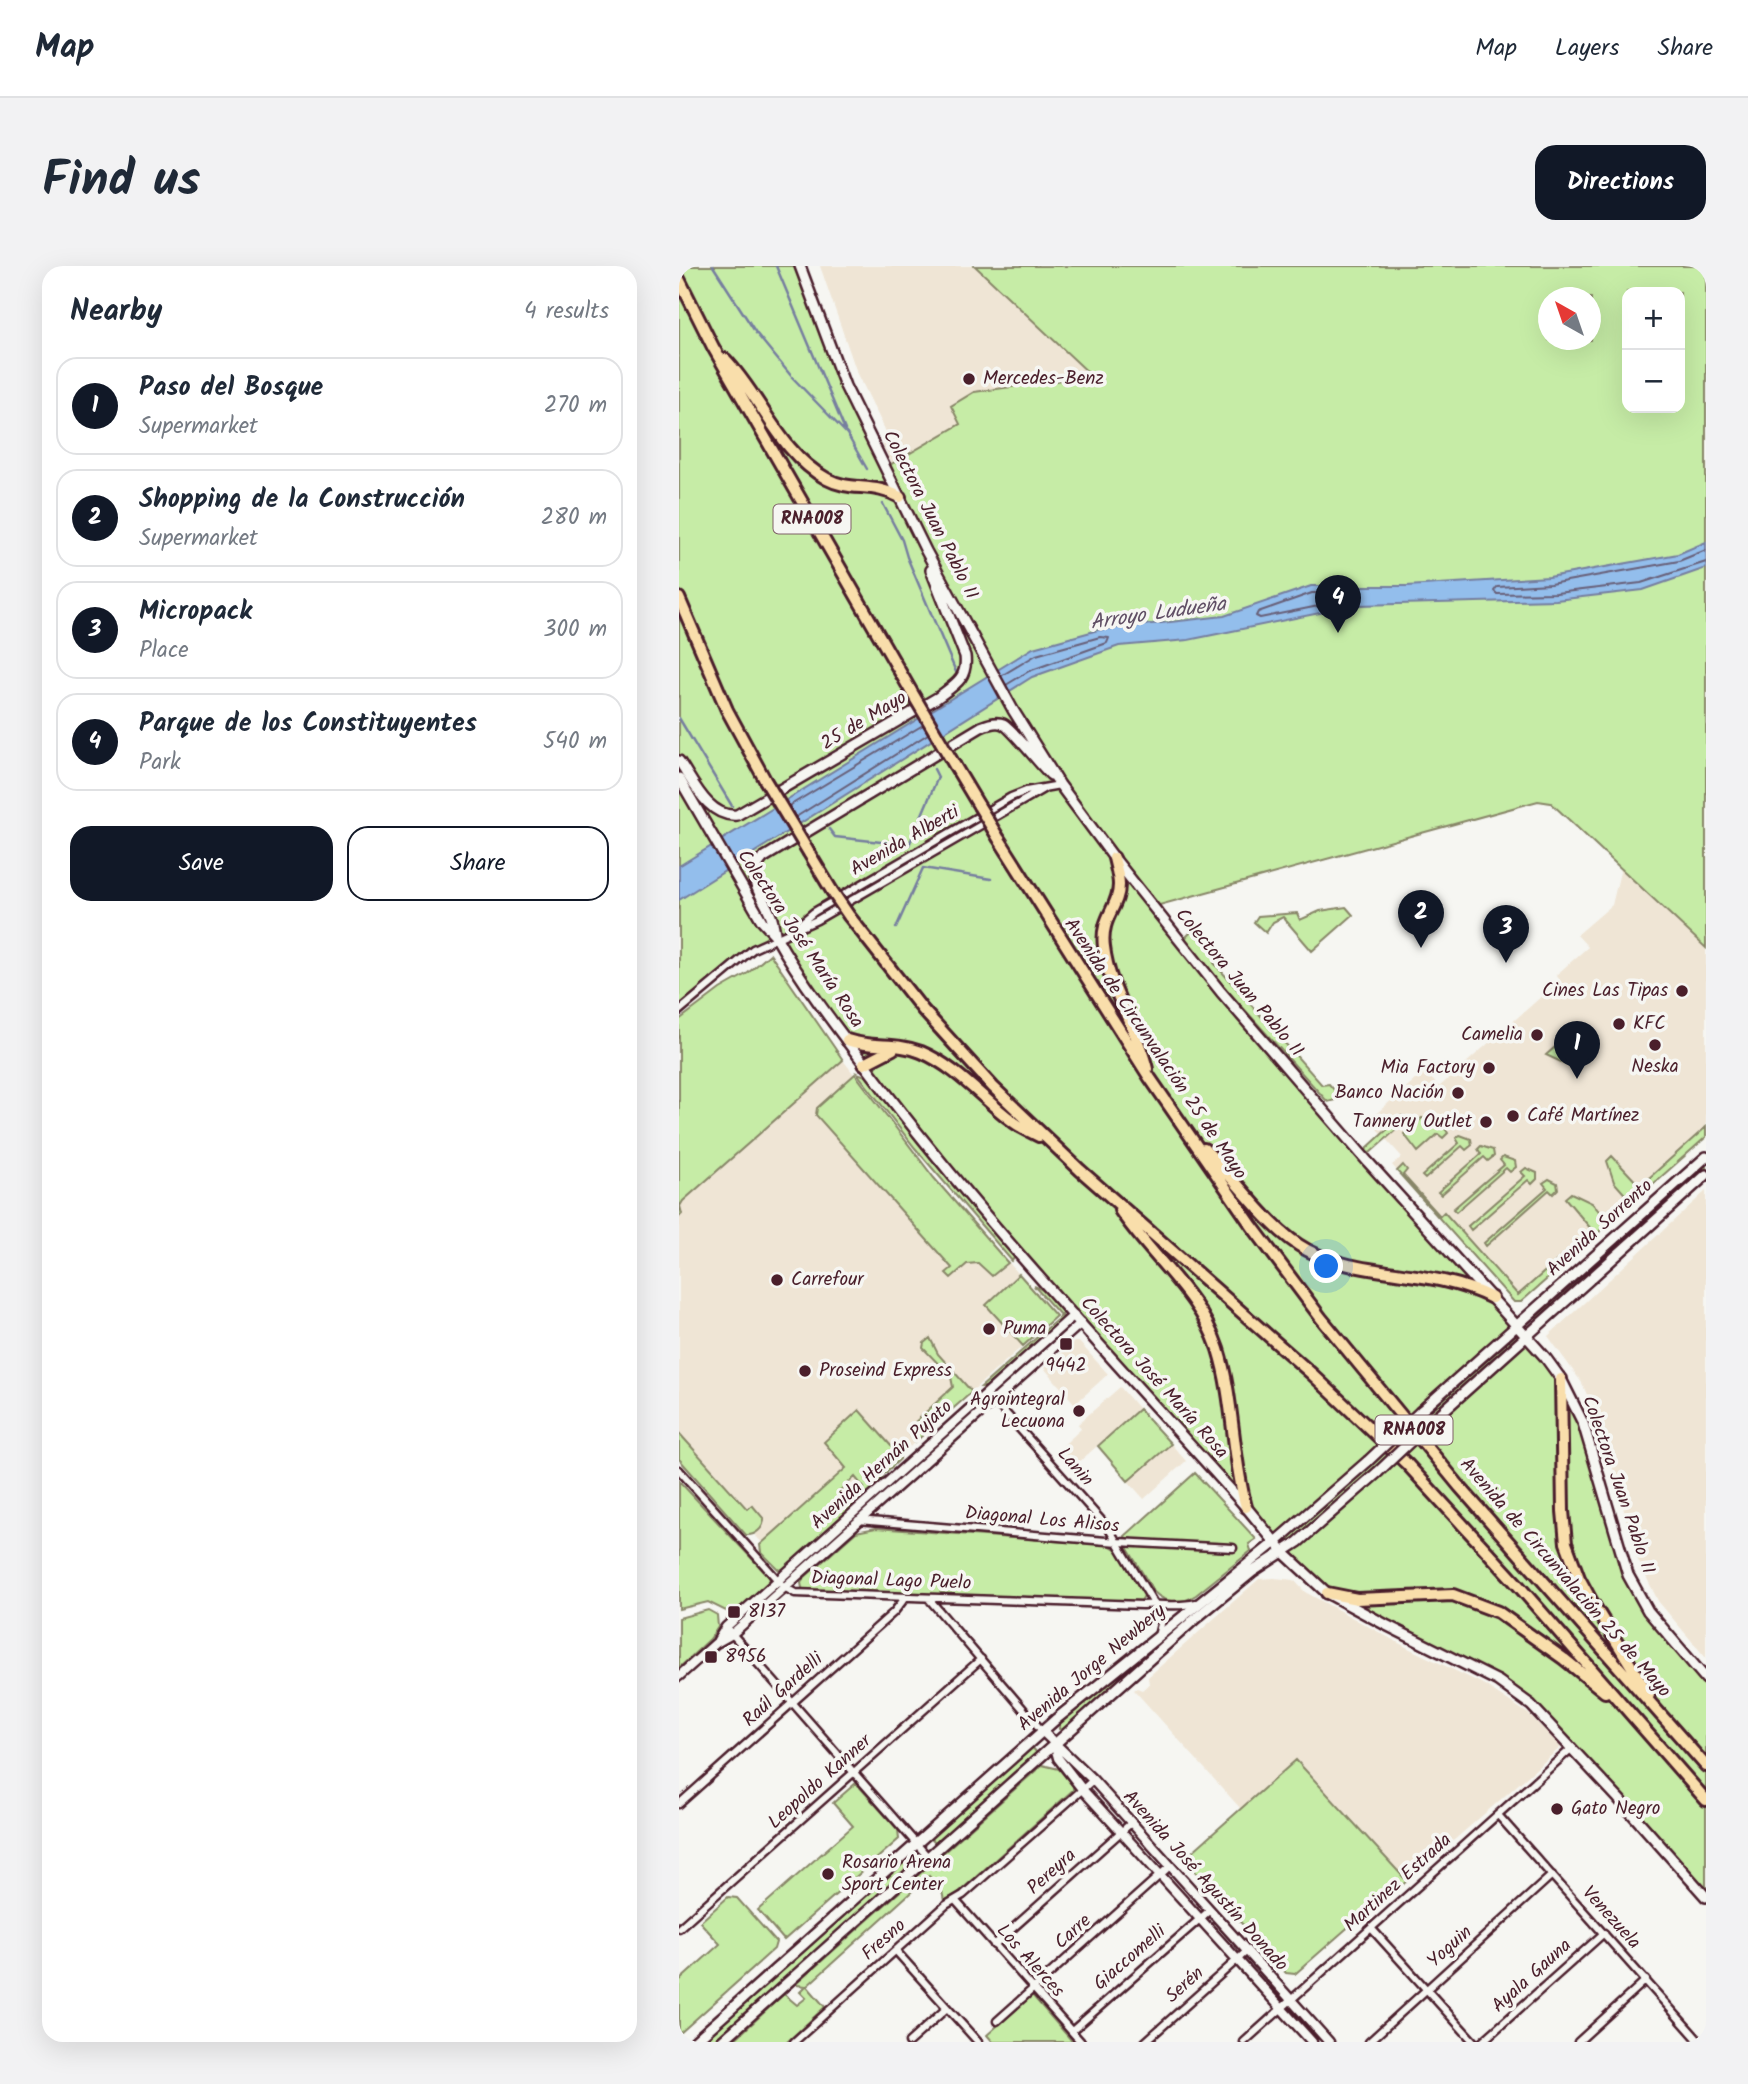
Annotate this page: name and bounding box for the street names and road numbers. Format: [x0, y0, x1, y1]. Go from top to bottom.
street label: Colectora Juan Pablo II [874, 425, 986, 605]
road number: RNA008 [773, 505, 851, 534]
street label: 25 de Mayo [815, 683, 913, 759]
street label: Avenida Alberti [845, 797, 966, 884]
street label: Colectora José María Rosa [729, 844, 871, 1034]
street label: Colectora Juan Pablo II [1167, 902, 1311, 1064]
street label: Avenida de Circunvalación 25 de Mayo [1056, 912, 1254, 1186]
street label: Avenida Sorrento [1540, 1172, 1660, 1284]
street label: Colectora José María Rosa [1073, 1290, 1235, 1466]
street label: Colectora Juan Pablo II [1573, 1392, 1663, 1578]
street label: Avenida Hernán Pujato [804, 1393, 960, 1537]
road number: RNA008 [1375, 1415, 1453, 1444]
street label: Lanin [1049, 1441, 1101, 1493]
street label: Avenida de Circunvalación 25 de Mayo [1452, 1451, 1678, 1705]
street label: Diagonal Los Alisos [964, 1498, 1120, 1542]
street label: Diagonal Lago Puelo [810, 1563, 972, 1599]
street label: Avenida Jorge Newbery [1011, 1596, 1174, 1739]
street label: Raúl Gardelli [736, 1644, 831, 1735]
street label: Leopoldo Kanner [761, 1726, 880, 1837]
street label: Avenida José Agustín Donado [1115, 1783, 1295, 1979]
street label: Martinez Estrada [1337, 1826, 1459, 1940]
street label: Pereyra [1020, 1842, 1084, 1902]
street label: Venezuela [1574, 1879, 1648, 1957]
street label: Carre [1048, 1907, 1099, 1957]
street label: Fresno [855, 1912, 913, 1968]
street label: Los Alerces [988, 1917, 1072, 2005]
street label: Giaccomelli [1087, 1917, 1174, 1998]
street label: Yoguin [1421, 1918, 1479, 1976]
street label: Ayala Gauna [1485, 1932, 1579, 2020]
street label: Serén [1159, 1959, 1211, 2011]

